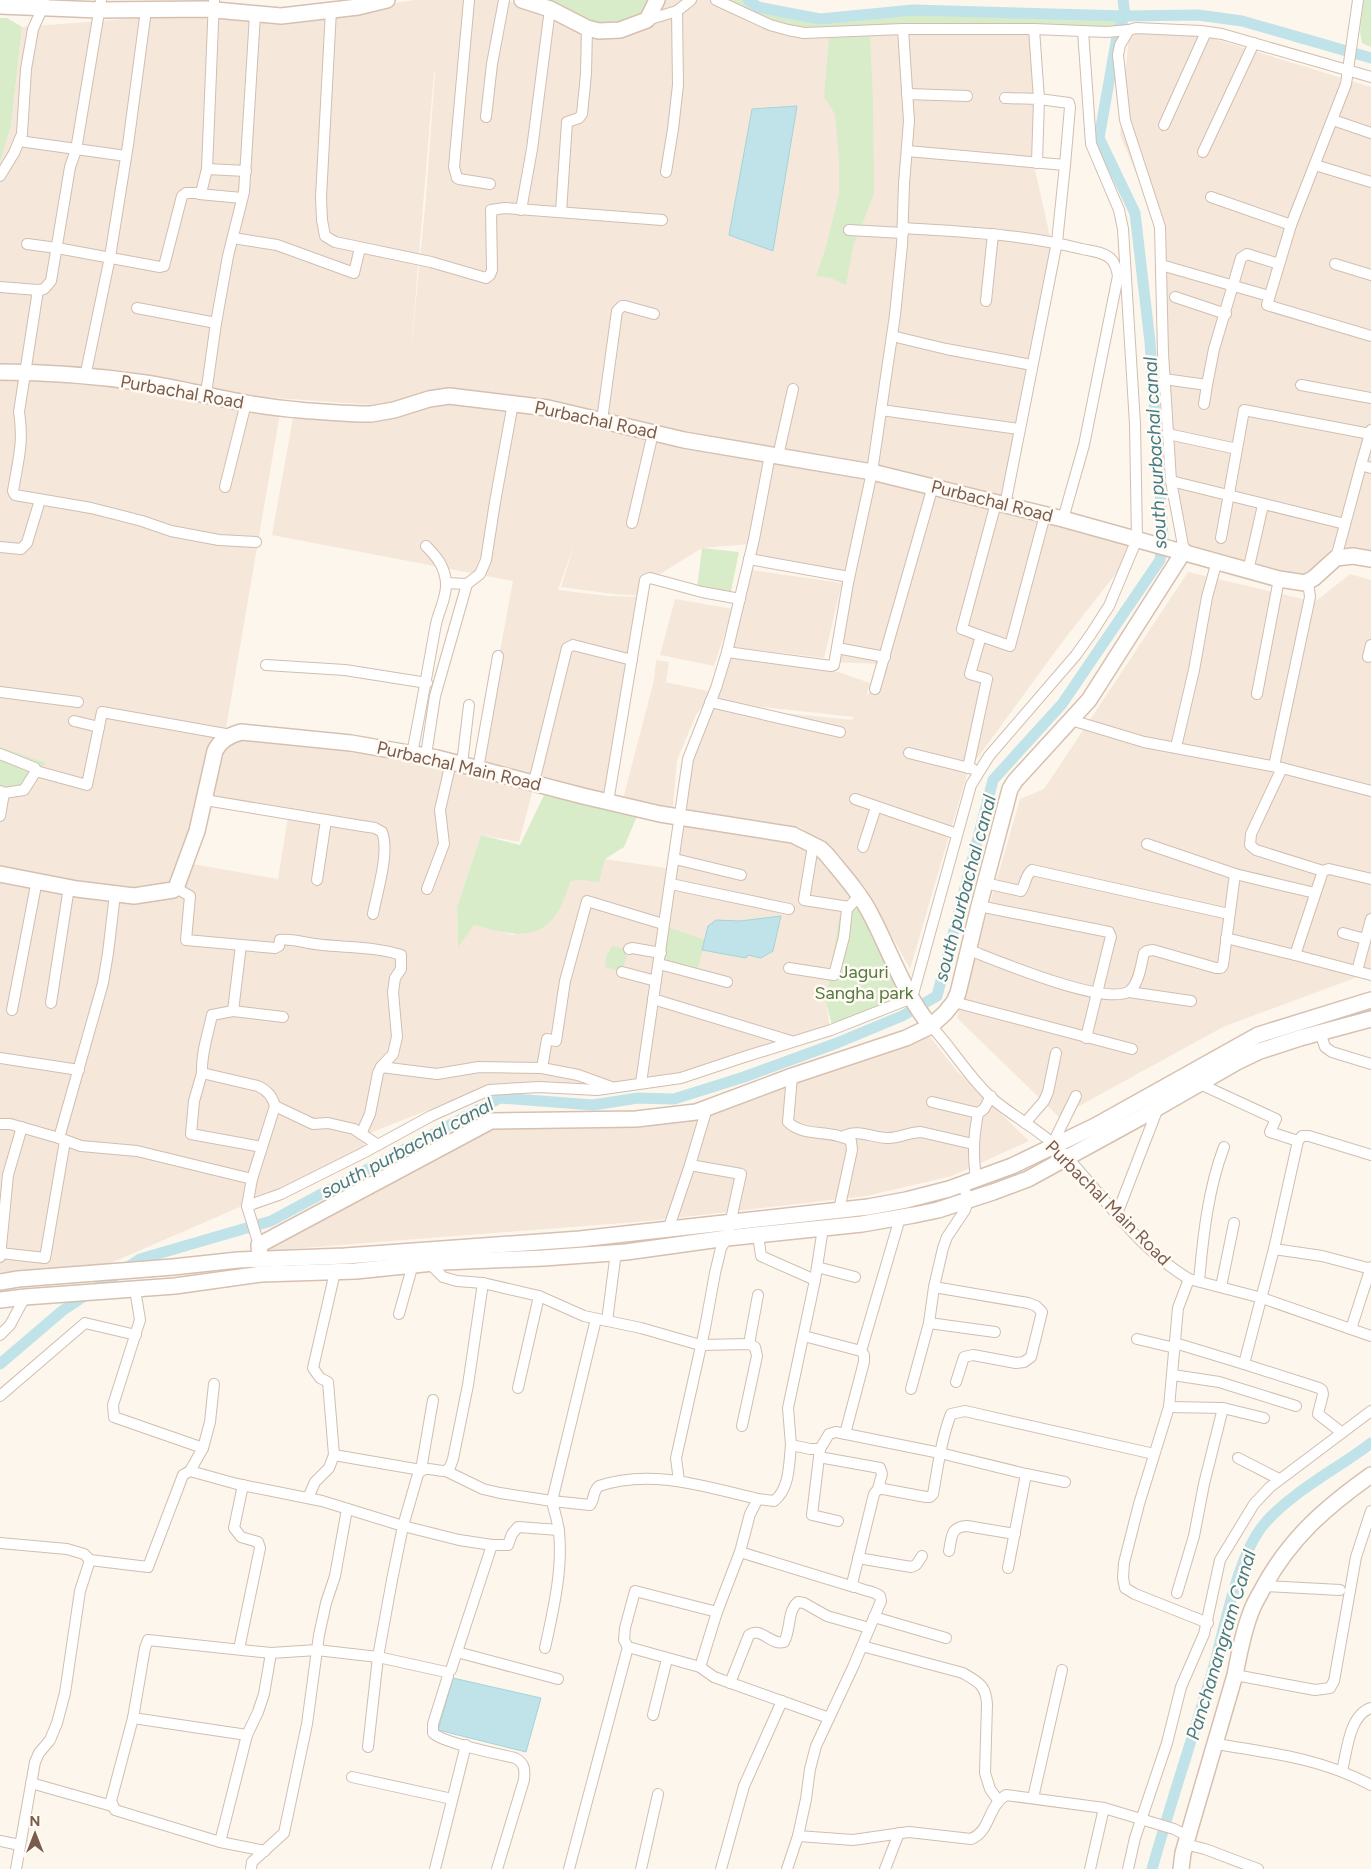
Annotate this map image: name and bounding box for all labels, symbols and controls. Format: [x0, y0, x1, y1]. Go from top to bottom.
water label: south purbachal canal [1138, 356, 1172, 550]
street label: Purbachal Road [119, 370, 245, 414]
street label: Purbachal Road [533, 396, 659, 444]
street label: Purbachal Road [929, 475, 1055, 527]
street label: Purbachal Main Road [375, 736, 543, 796]
water label: south purbachal canal [929, 791, 1001, 984]
park label: Jaguri Sangha park [814, 961, 914, 1004]
water label: south purbachal canal [317, 1092, 498, 1203]
street label: Purbachal Main Road [1041, 1136, 1175, 1270]
water label: Panchanangram Canal [1181, 1546, 1261, 1743]
north arrow [10, 1809, 60, 1859]
text: N [30, 1813, 40, 1830]

